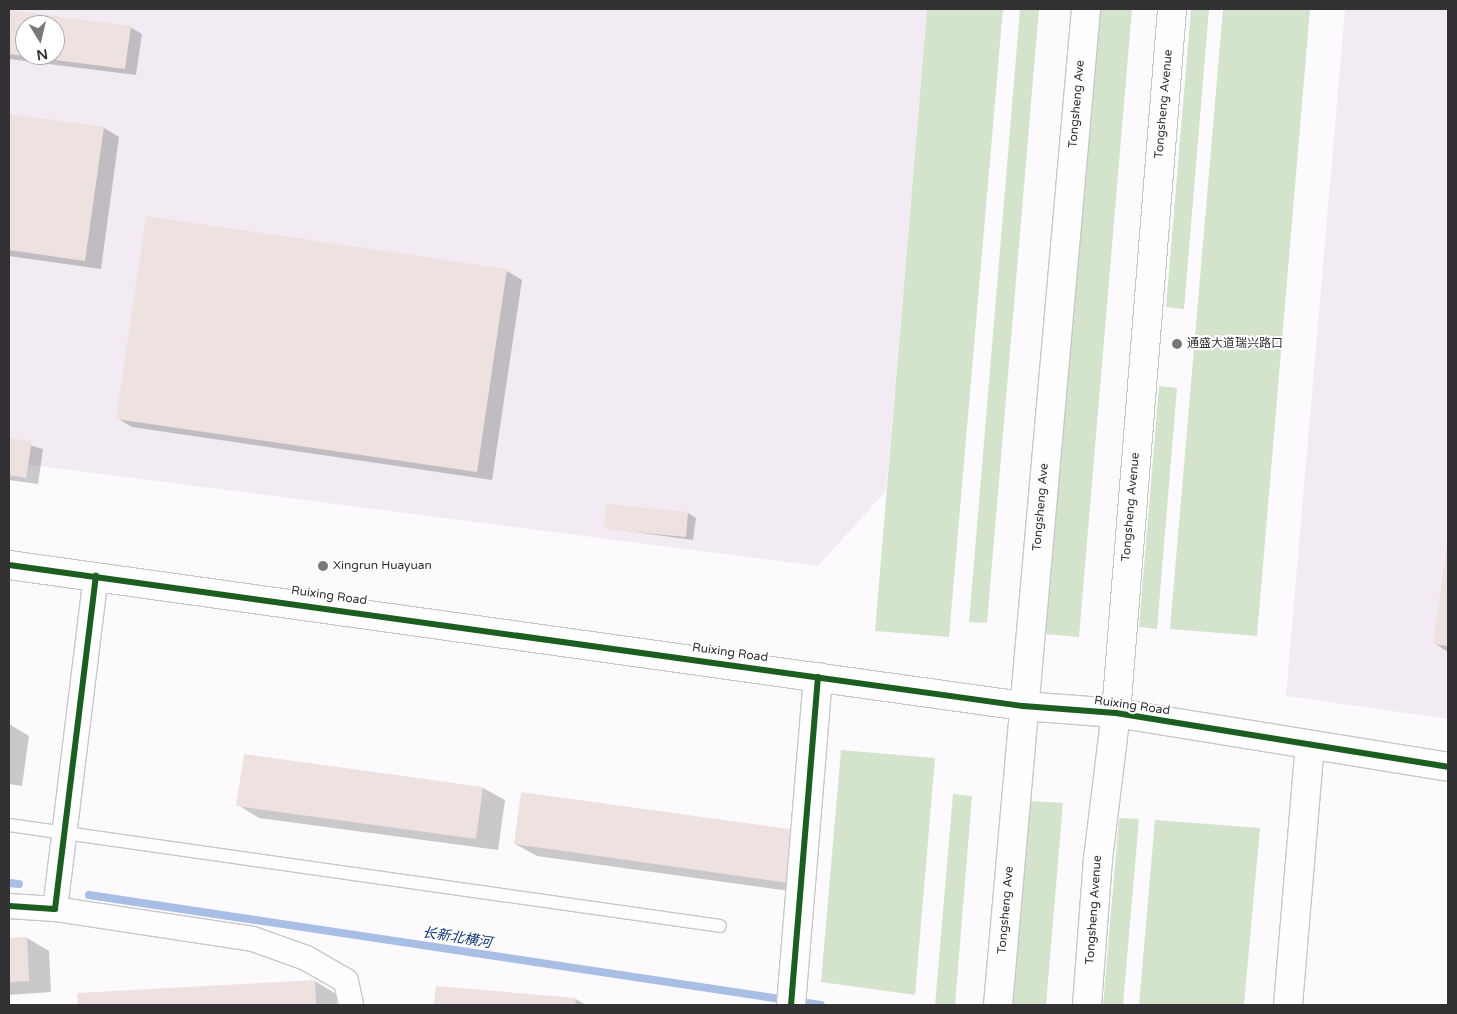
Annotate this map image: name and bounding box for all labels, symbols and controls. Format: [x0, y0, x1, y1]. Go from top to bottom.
north arrow [15, 15, 65, 65]
text: N [35, 45, 49, 64]
street label: Tongsheng Avenue [1152, 49, 1176, 159]
street label: Tongsheng Ave [1066, 59, 1088, 149]
place label: 通盛大道瑞兴路口 [1187, 337, 1283, 351]
marker: 通盛大道瑞兴路口 [1171, 338, 1183, 350]
street label: Tongsheng Avenue [1119, 452, 1143, 562]
street label: Tongsheng Ave [1030, 462, 1052, 552]
place label: Xingrun Huayuan [333, 559, 432, 573]
marker: Xingrun Huayuan [317, 560, 329, 572]
street label: Ruixing Road [290, 584, 368, 608]
street label: Ruixing Road [691, 641, 769, 665]
street label: Ruixing Road [1093, 694, 1171, 718]
street label: Tongsheng Avenue [1083, 855, 1105, 965]
street label: Tongsheng Ave [995, 865, 1017, 955]
water label: 长新北横河 [421, 924, 493, 952]

